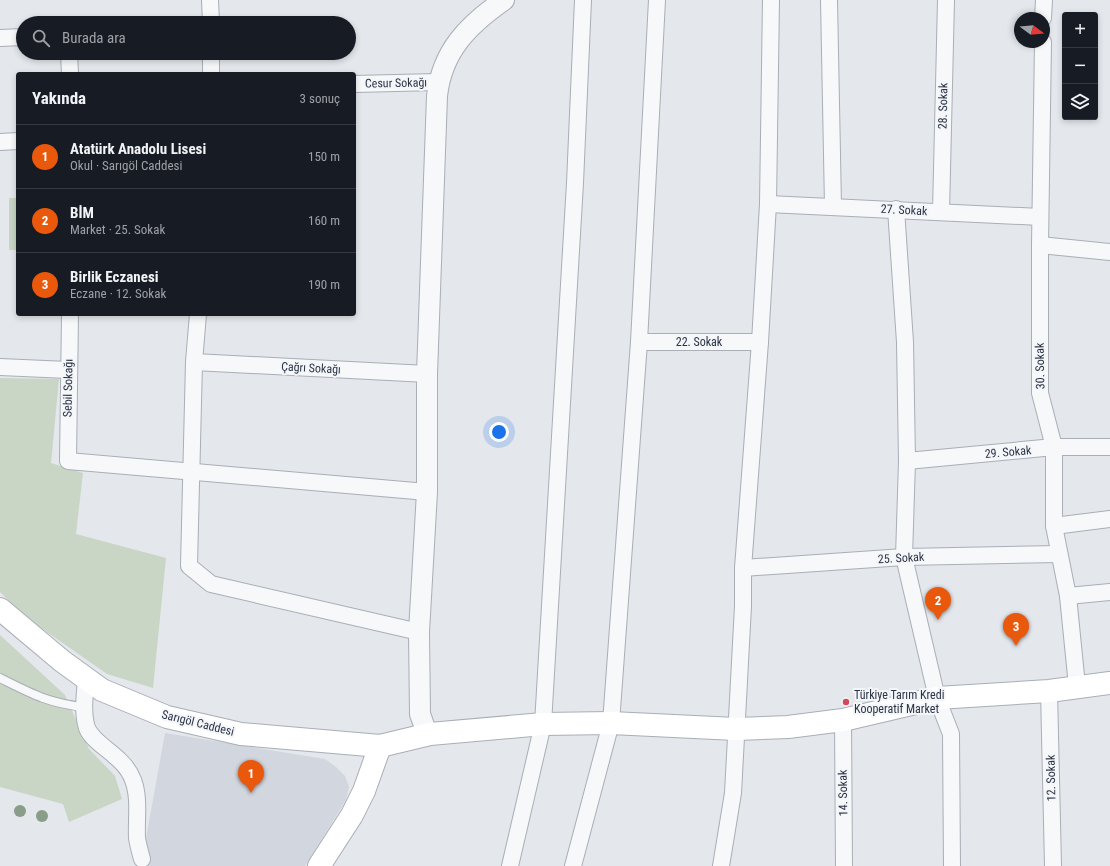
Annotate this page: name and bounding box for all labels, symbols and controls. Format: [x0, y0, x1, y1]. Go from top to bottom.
north arrow [1014, 12, 1050, 48]
map controls [1062, 12, 1098, 120]
button: + [1062, 12, 1098, 48]
search box [16, 16, 356, 60]
icon: search [30, 27, 52, 49]
text: Burada ara [62, 29, 126, 47]
button: − [1062, 48, 1098, 84]
street label: Cesur Sokağı [365, 75, 427, 91]
street label: 28. Sokak [936, 82, 950, 129]
button: layers [1062, 84, 1098, 120]
text: Yakında [32, 88, 86, 108]
text: 3 sonuç [300, 91, 340, 106]
text: Atatürk Anadolu Lisesi [70, 140, 206, 158]
text: 1 [42, 149, 48, 164]
text: 150 m [308, 149, 340, 164]
text: Okul · Sarıgöl Caddesi [70, 158, 182, 173]
street label: 27. Sokak [880, 202, 928, 218]
text: BİM [70, 204, 94, 222]
text: 2 [42, 213, 48, 228]
text: 160 m [308, 213, 340, 228]
text: Market · 25. Sokak [70, 222, 165, 237]
text: Birlik Eczanesi [70, 268, 158, 286]
text: 3 [42, 277, 48, 292]
text: 190 m [308, 277, 340, 292]
text: Eczane · 12. Sokak [70, 286, 166, 301]
street label: 22. Sokak [676, 335, 723, 349]
street label: 30. Sokak [1033, 342, 1047, 389]
street label: Sebil Sokağı [60, 359, 76, 417]
street label: Çağrı Sokağı [281, 359, 341, 377]
your location [489, 422, 509, 442]
street label: 29. Sokak [984, 443, 1032, 461]
street label: 25. Sokak [877, 550, 925, 566]
pin: 2 [925, 587, 951, 620]
pin: 3 [1003, 613, 1029, 646]
place label: Türkiye Tarım Kredi Kooperatif Market [854, 688, 944, 716]
marker: Türkiye Tarım Kredi Kooperatif Market [841, 697, 851, 707]
street label: Sarıgöl Caddesi [160, 707, 236, 739]
street label: 12. Sokak [1044, 754, 1058, 801]
pin: 1 [238, 760, 264, 793]
street label: 14. Sokak [836, 769, 850, 816]

